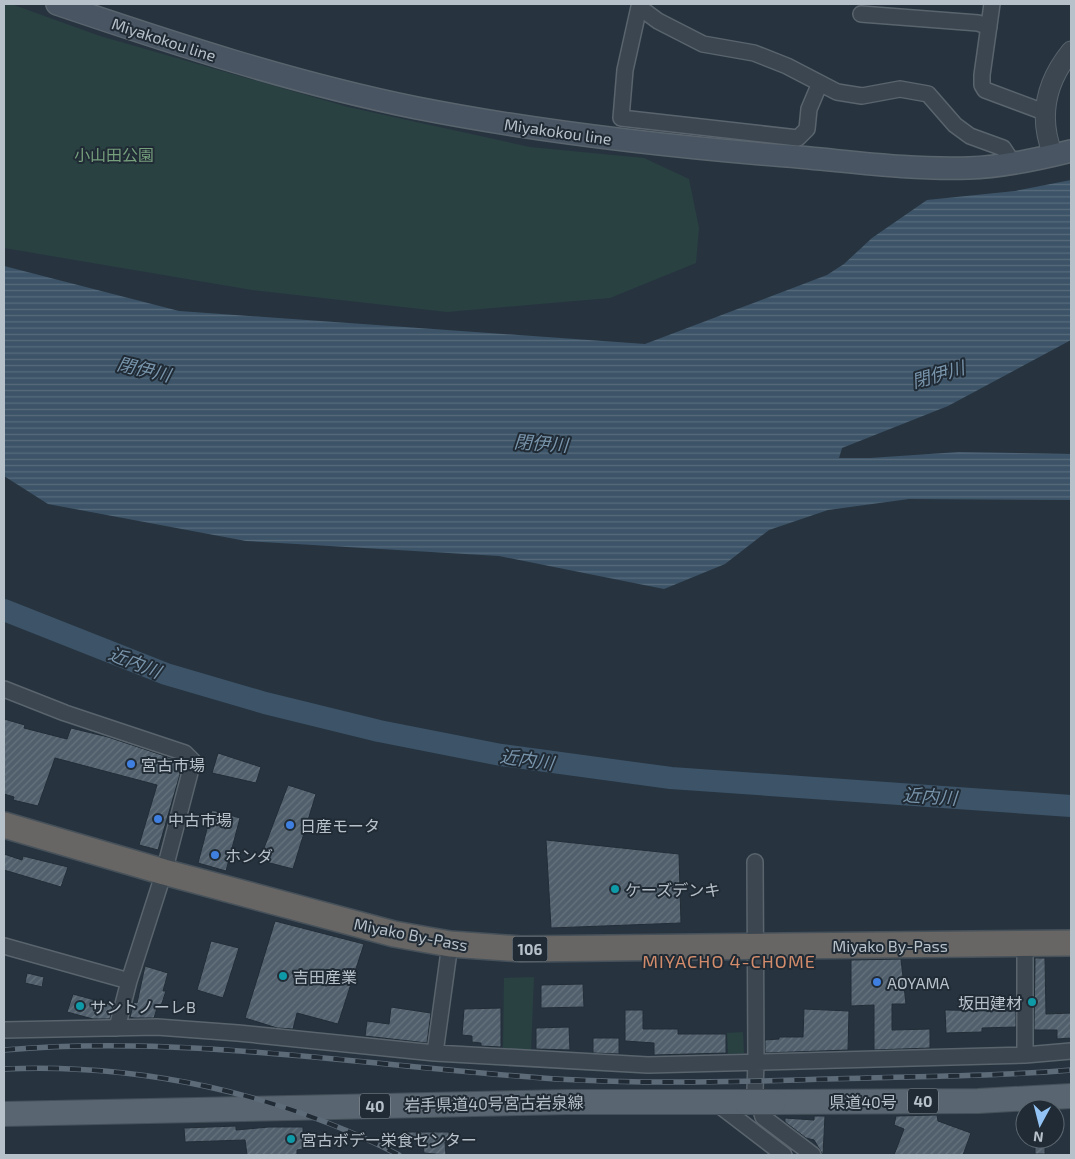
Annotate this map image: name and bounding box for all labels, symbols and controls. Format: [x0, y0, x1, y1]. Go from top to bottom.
street label: Miyakokou line [109, 13, 219, 65]
street label: Miyakokou line [503, 114, 613, 148]
park label: 小山田公園 [74, 145, 154, 164]
water label: 閉伊川 [115, 352, 175, 386]
water label: 閉伊川 [909, 355, 969, 392]
water label: 閉伊川 [513, 430, 571, 456]
water label: 近内川 [106, 642, 166, 683]
water label: 近内川 [499, 744, 557, 774]
place label: 宮古市場 [141, 755, 205, 774]
marker: 宮古市場 [125, 758, 137, 770]
water label: 近内川 [902, 783, 960, 809]
place label: 中古市場 [168, 810, 232, 829]
marker: 中古市場 [152, 813, 164, 825]
place label: 日産モータ [300, 816, 380, 835]
marker: 日産モータ [284, 819, 296, 831]
place label: ホンダ [225, 846, 273, 865]
marker: ホンダ [209, 849, 221, 861]
place label: ケーズデンキ [625, 880, 720, 899]
marker: ケーズデンキ [609, 883, 621, 895]
street label: Miyako By-Pass [352, 914, 470, 954]
road number: 106 [512, 936, 548, 962]
street label: Miyako By-Pass [832, 936, 948, 955]
district label: MIYACHO 4-CHOME [642, 950, 816, 972]
place label: 吉田産業 [293, 967, 357, 986]
marker: 吉田産業 [277, 970, 289, 982]
place label: AOYAMA [887, 973, 950, 992]
marker: AOYAMA [871, 976, 883, 988]
place label: 坂田建材 [958, 993, 1022, 1012]
marker: 坂田建材 [1026, 996, 1038, 1008]
place label: サントノーレB [90, 997, 196, 1016]
marker: サントノーレB [74, 1000, 86, 1012]
road number: 40 [908, 1088, 938, 1114]
street label: 岩手県道40号宮古岩泉線 [404, 1092, 584, 1114]
street label: 県道40号 [829, 1092, 897, 1111]
road number: 40 [360, 1094, 390, 1118]
north arrow [1015, 1099, 1065, 1149]
text: N [1032, 1128, 1044, 1146]
place label: 宮古ボデー栄食センター [301, 1130, 477, 1149]
marker: 宮古ボデー栄食センター [285, 1133, 297, 1145]

